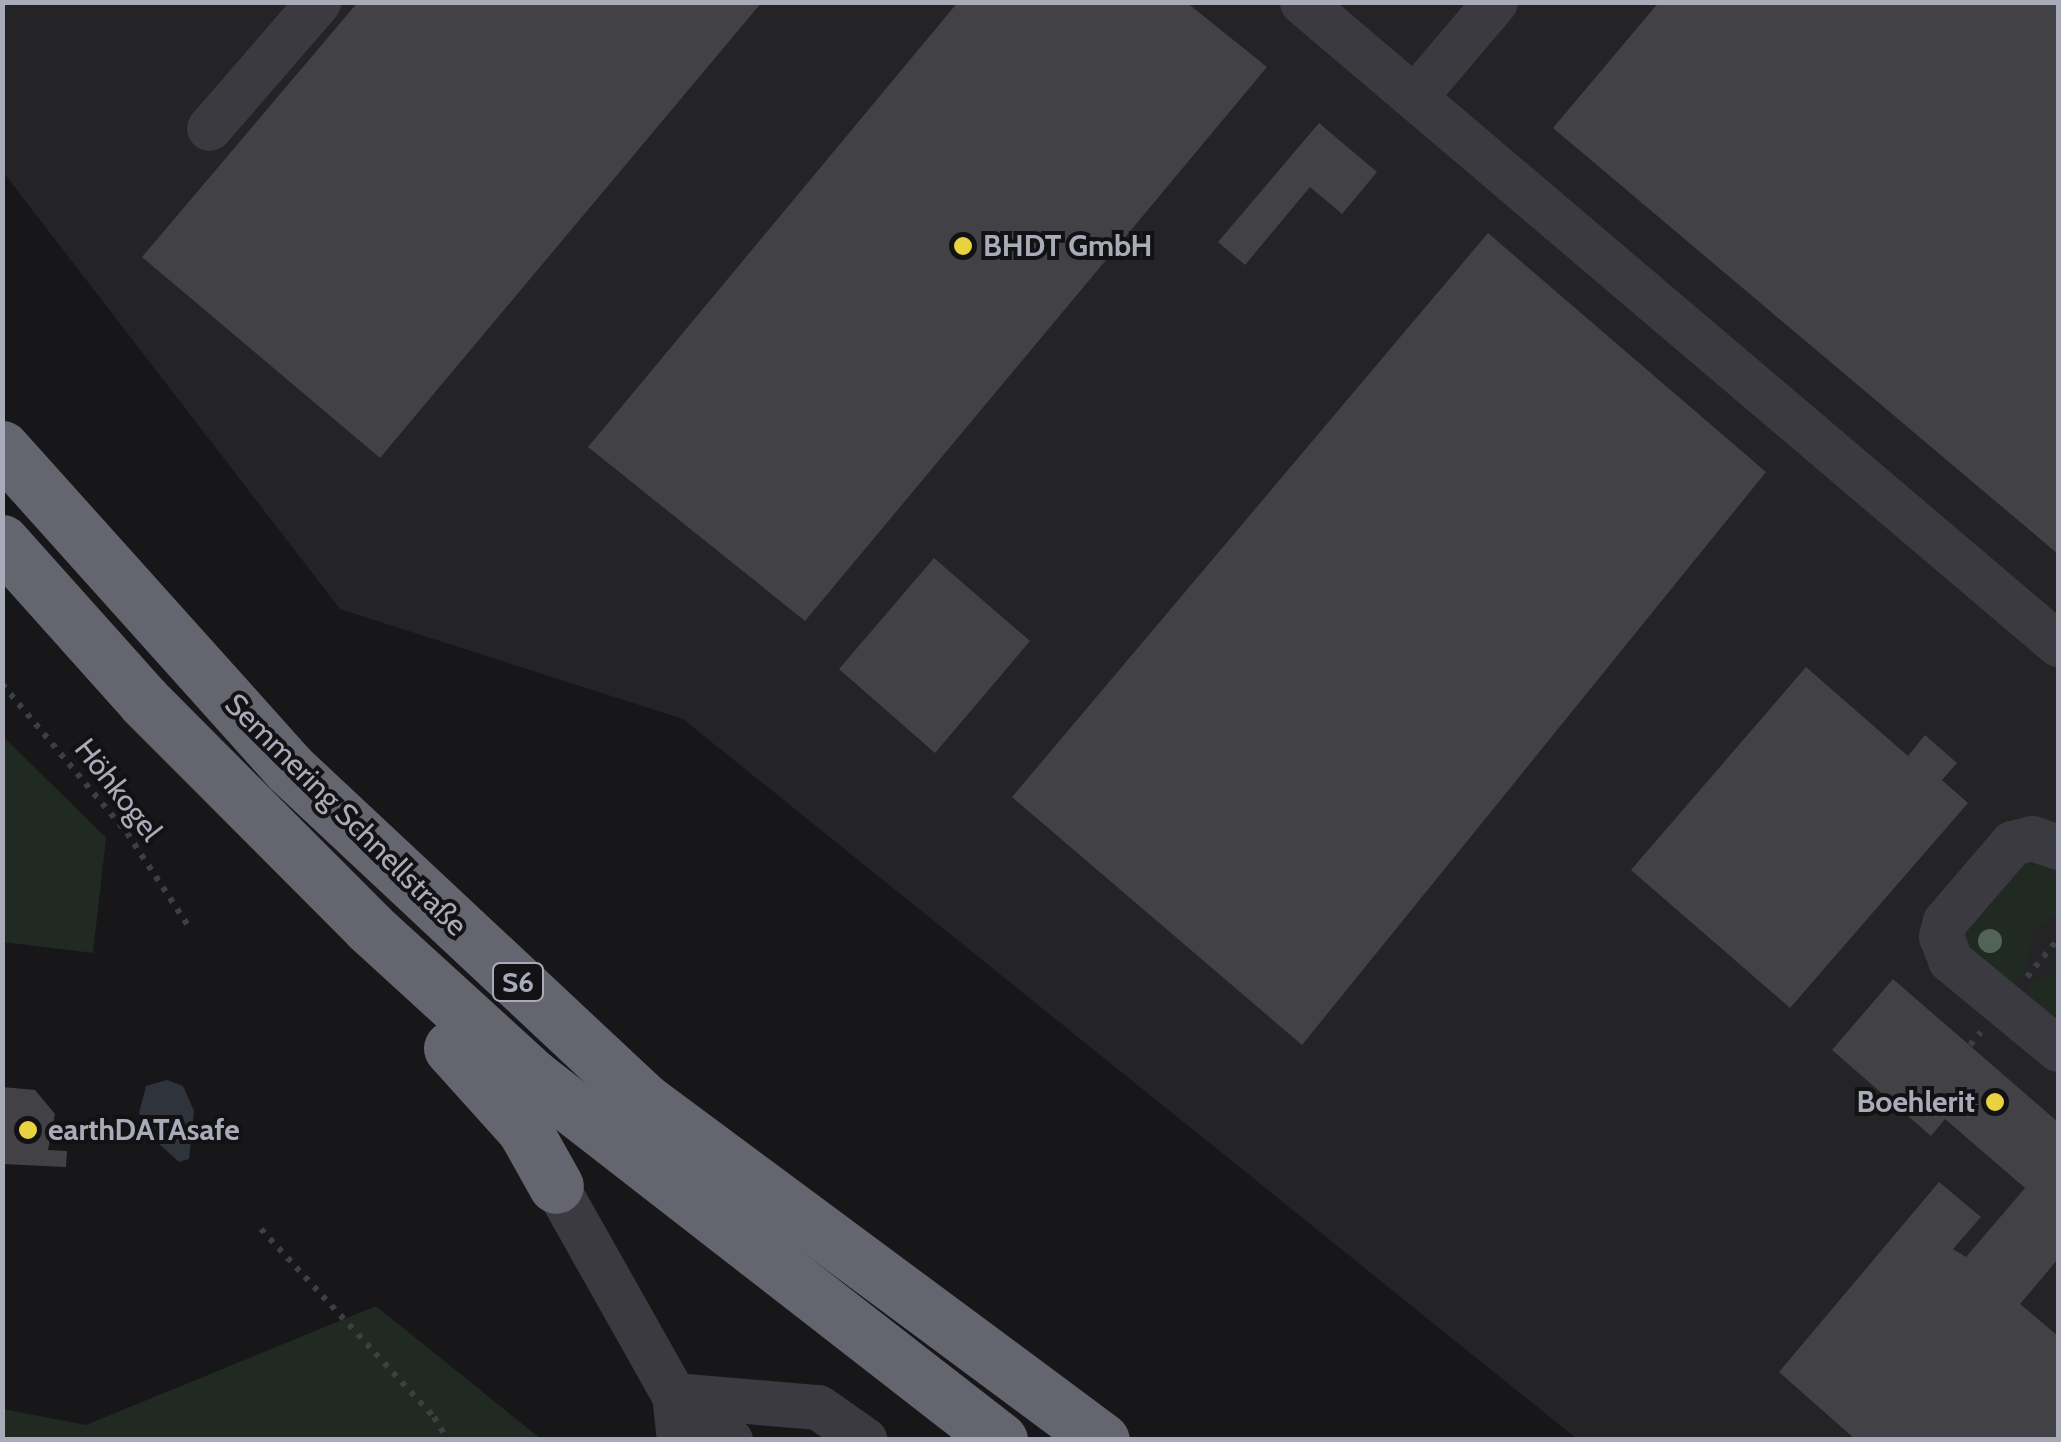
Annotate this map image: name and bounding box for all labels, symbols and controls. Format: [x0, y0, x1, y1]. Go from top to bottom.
place label: BHDT GmbH [983, 228, 1152, 264]
marker: BHDT GmbH [952, 235, 974, 257]
street label: Semmering Schnellstraße [217, 686, 475, 944]
street label: Höhkogel [67, 732, 169, 848]
road number: S6 [490, 959, 546, 1005]
place label: Boehlerit [1857, 1084, 1975, 1120]
marker: Boehlerit [1984, 1091, 2006, 1113]
place label: earthDATAsafe [48, 1112, 240, 1148]
marker: earthDATAsafe [17, 1119, 39, 1141]

